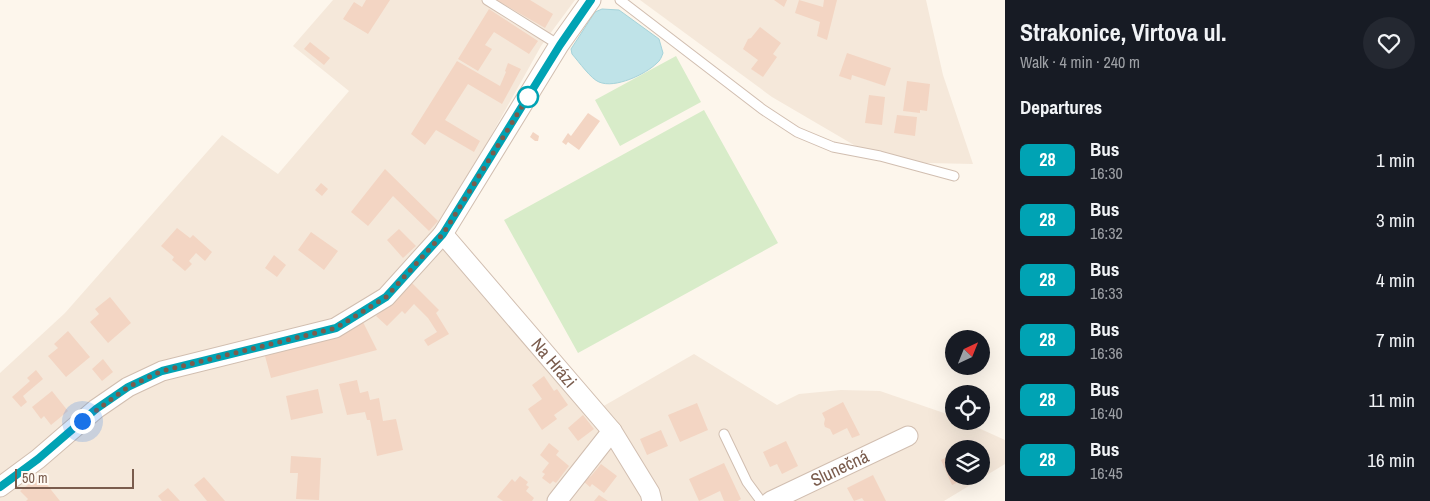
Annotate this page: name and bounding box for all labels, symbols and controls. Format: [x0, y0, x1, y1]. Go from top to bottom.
text: Strakonice, Virtova ul. [1020, 16, 1226, 48]
button: heart [1363, 17, 1415, 69]
text: Walk · 4 min · 240 m [1020, 51, 1140, 73]
unlabelled marker [517, 86, 539, 108]
text: Departures [1020, 94, 1102, 120]
text: Bus [1090, 136, 1119, 162]
text: 28 [1039, 147, 1056, 172]
text: 1 min [1376, 147, 1415, 173]
text: 16:30 [1090, 162, 1123, 184]
text: Bus [1090, 196, 1119, 222]
text: 28 [1039, 207, 1056, 232]
text: 3 min [1376, 207, 1415, 233]
text: 16:32 [1090, 222, 1123, 244]
text: Bus [1090, 256, 1119, 282]
text: 28 [1039, 267, 1056, 292]
text: 4 min [1376, 267, 1415, 293]
text: 16:33 [1090, 282, 1123, 304]
text: Bus [1090, 316, 1119, 342]
text: 28 [1039, 327, 1056, 352]
text: 7 min [1376, 327, 1415, 353]
north arrow [945, 330, 990, 375]
map controls [945, 330, 990, 485]
street label: Na Hrázi [526, 332, 583, 393]
text: 16:36 [1090, 342, 1123, 364]
text: Bus [1090, 376, 1119, 402]
button: locate [945, 385, 990, 430]
text: 28 [1039, 387, 1056, 412]
text: 11 min [1369, 387, 1415, 413]
text: 16:40 [1090, 402, 1123, 424]
your location [70, 409, 95, 434]
text: Bus [1090, 436, 1119, 462]
button: layers [945, 440, 990, 485]
street label: Slunečná [806, 443, 873, 492]
text: 28 [1039, 447, 1056, 472]
text: 16 min [1367, 447, 1415, 473]
text: 16:45 [1090, 462, 1123, 484]
scale bar [15, 466, 134, 489]
text: 50 m [22, 469, 48, 487]

